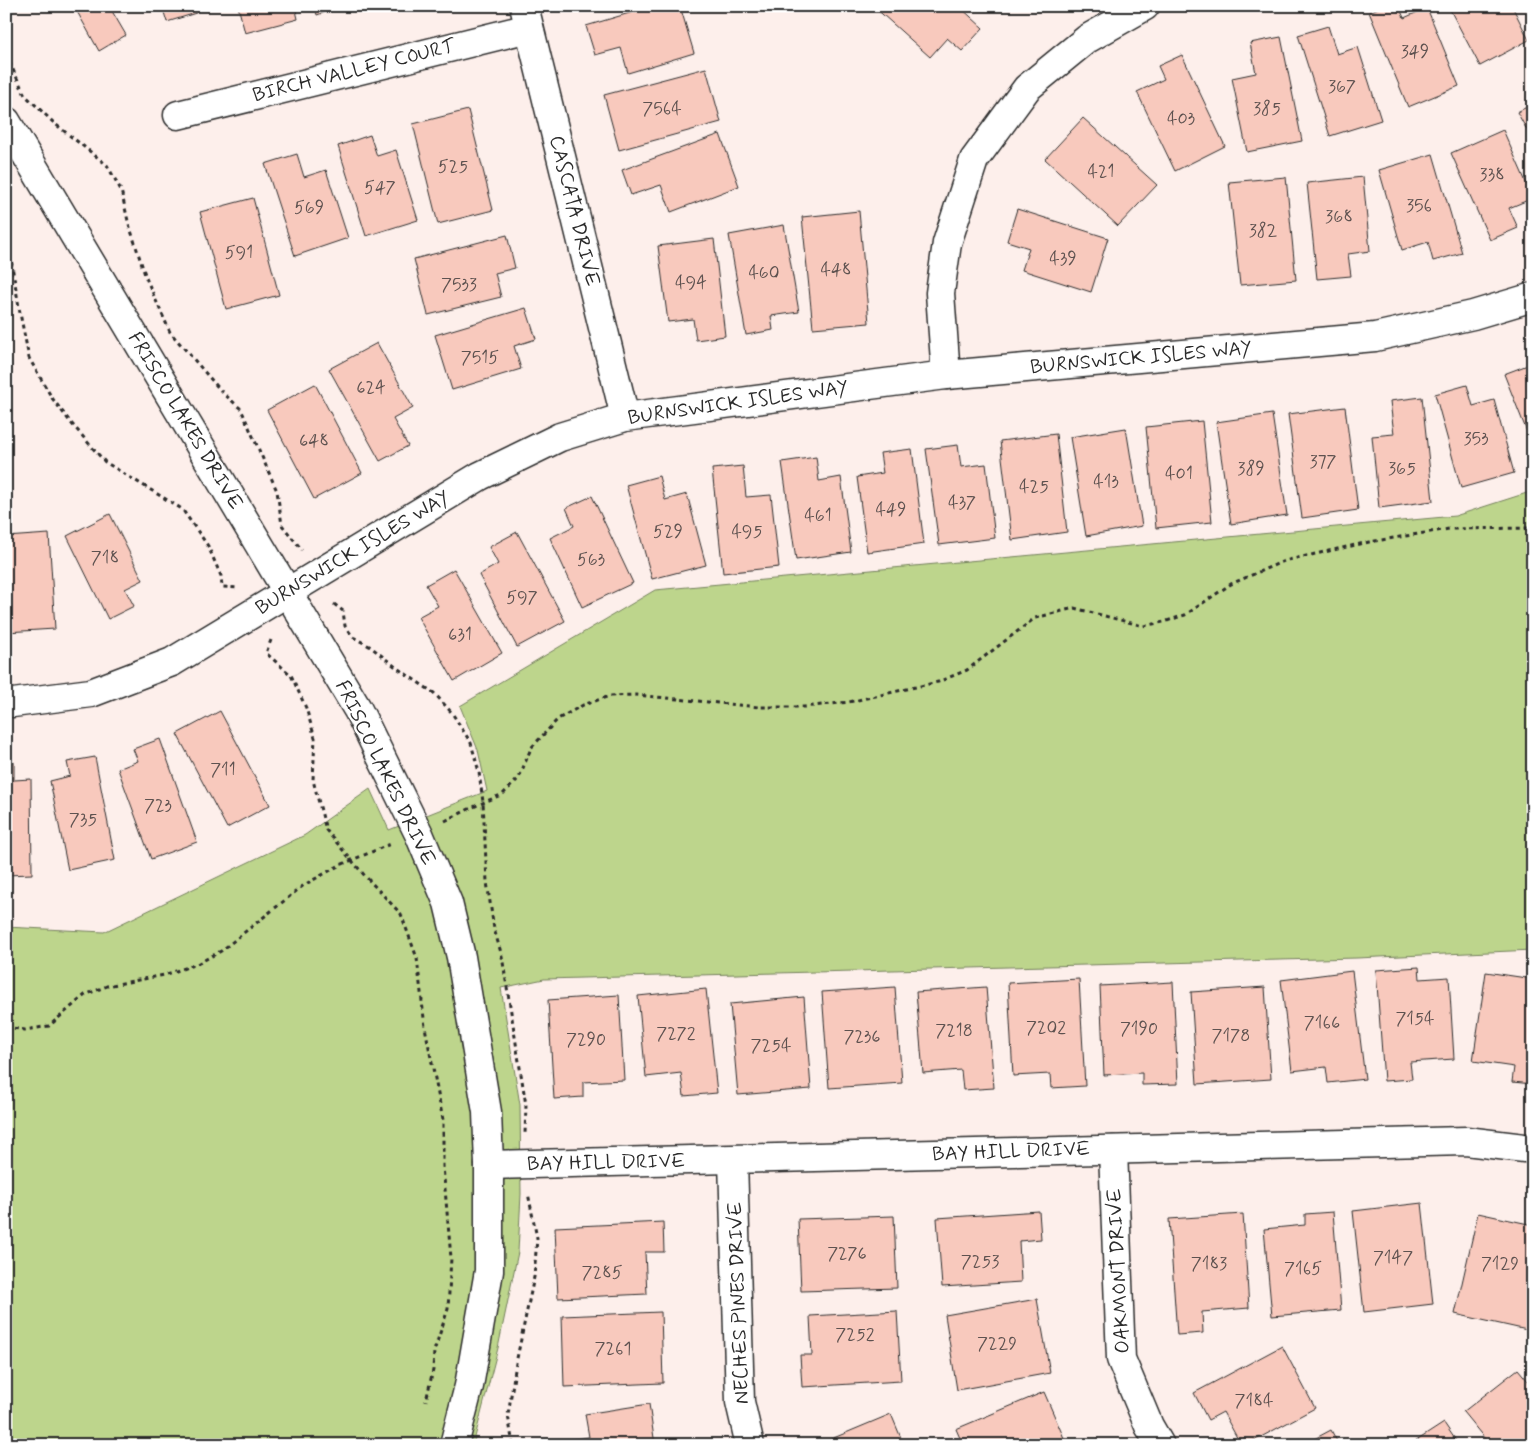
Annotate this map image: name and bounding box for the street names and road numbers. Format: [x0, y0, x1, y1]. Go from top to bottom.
street label: BIRCH VALLEY COURT [250, 32, 459, 109]
street label: CASCATA DRIVE [542, 133, 606, 289]
street label: FRISCO LAKES DRIVE [121, 327, 249, 515]
street label: BURNSWICK ISLES WAY [1029, 335, 1253, 381]
street label: BURNSWICK ISLES WAY [626, 374, 850, 432]
street label: BURNSWICK ISLES WAY [251, 484, 455, 622]
street label: FRISCO LAKES DRIVE [328, 676, 442, 870]
street label: BAY HILL DRIVE [932, 1136, 1090, 1168]
street label: BAY HILL DRIVE [527, 1148, 685, 1178]
street label: OAKMONT DRIVE [1101, 1188, 1137, 1354]
street label: NECHES PINES DRIVE [722, 1201, 756, 1405]

